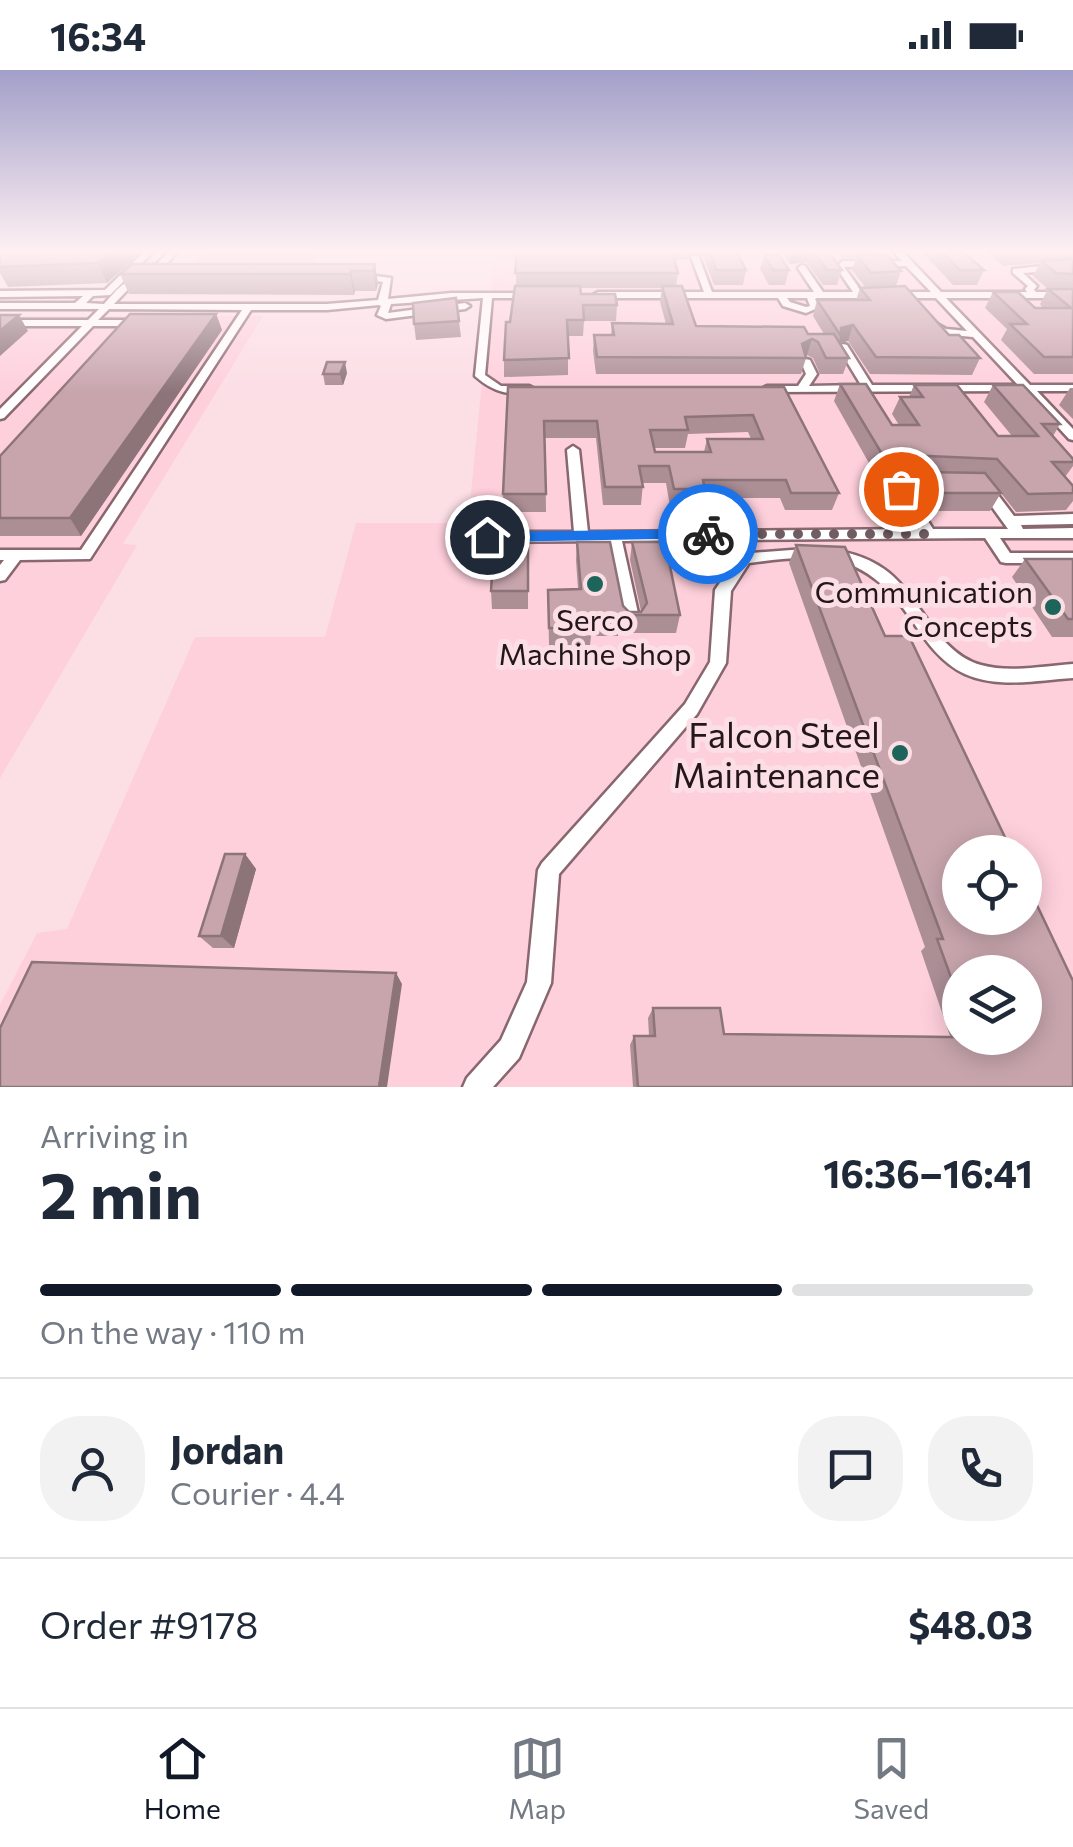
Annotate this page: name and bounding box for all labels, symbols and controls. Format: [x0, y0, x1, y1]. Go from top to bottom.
text: 16:34 [50, 12, 146, 59]
pin [859, 447, 944, 532]
icon: bag [874, 462, 929, 517]
courier [658, 484, 758, 584]
pin [445, 495, 530, 580]
icon: bike [681, 507, 736, 562]
icon: home [460, 510, 515, 565]
place label: Communication Concepts [815, 572, 1033, 643]
marker: Serco Machine Shop [584, 573, 606, 595]
marker: Communication Concepts [1042, 596, 1064, 618]
place label: Serco Machine Shop [498, 600, 692, 671]
place label: Falcon Steel Maintenance [673, 712, 880, 795]
marker: Falcon Steel Maintenance [889, 742, 911, 764]
map controls [942, 835, 1042, 1055]
button: locate [942, 835, 1042, 935]
button: layers [942, 955, 1042, 1055]
text: Arriving in [40, 1115, 189, 1155]
text: 16:36–16:41 [823, 1149, 1033, 1196]
text: 2 min [40, 1153, 202, 1232]
text: On the way · 110 m [40, 1311, 305, 1351]
button: person [40, 1416, 145, 1521]
button: chat [798, 1416, 903, 1521]
button: phone [928, 1416, 1033, 1521]
text: Jordan [170, 1425, 284, 1472]
text: Courier · 4.4 [170, 1472, 345, 1512]
text: Order #9178 [40, 1600, 258, 1647]
text: $48.03 [908, 1600, 1033, 1647]
tab: Home [144, 1731, 221, 1825]
tab: Map [508, 1731, 566, 1825]
tab: Saved [854, 1731, 929, 1825]

